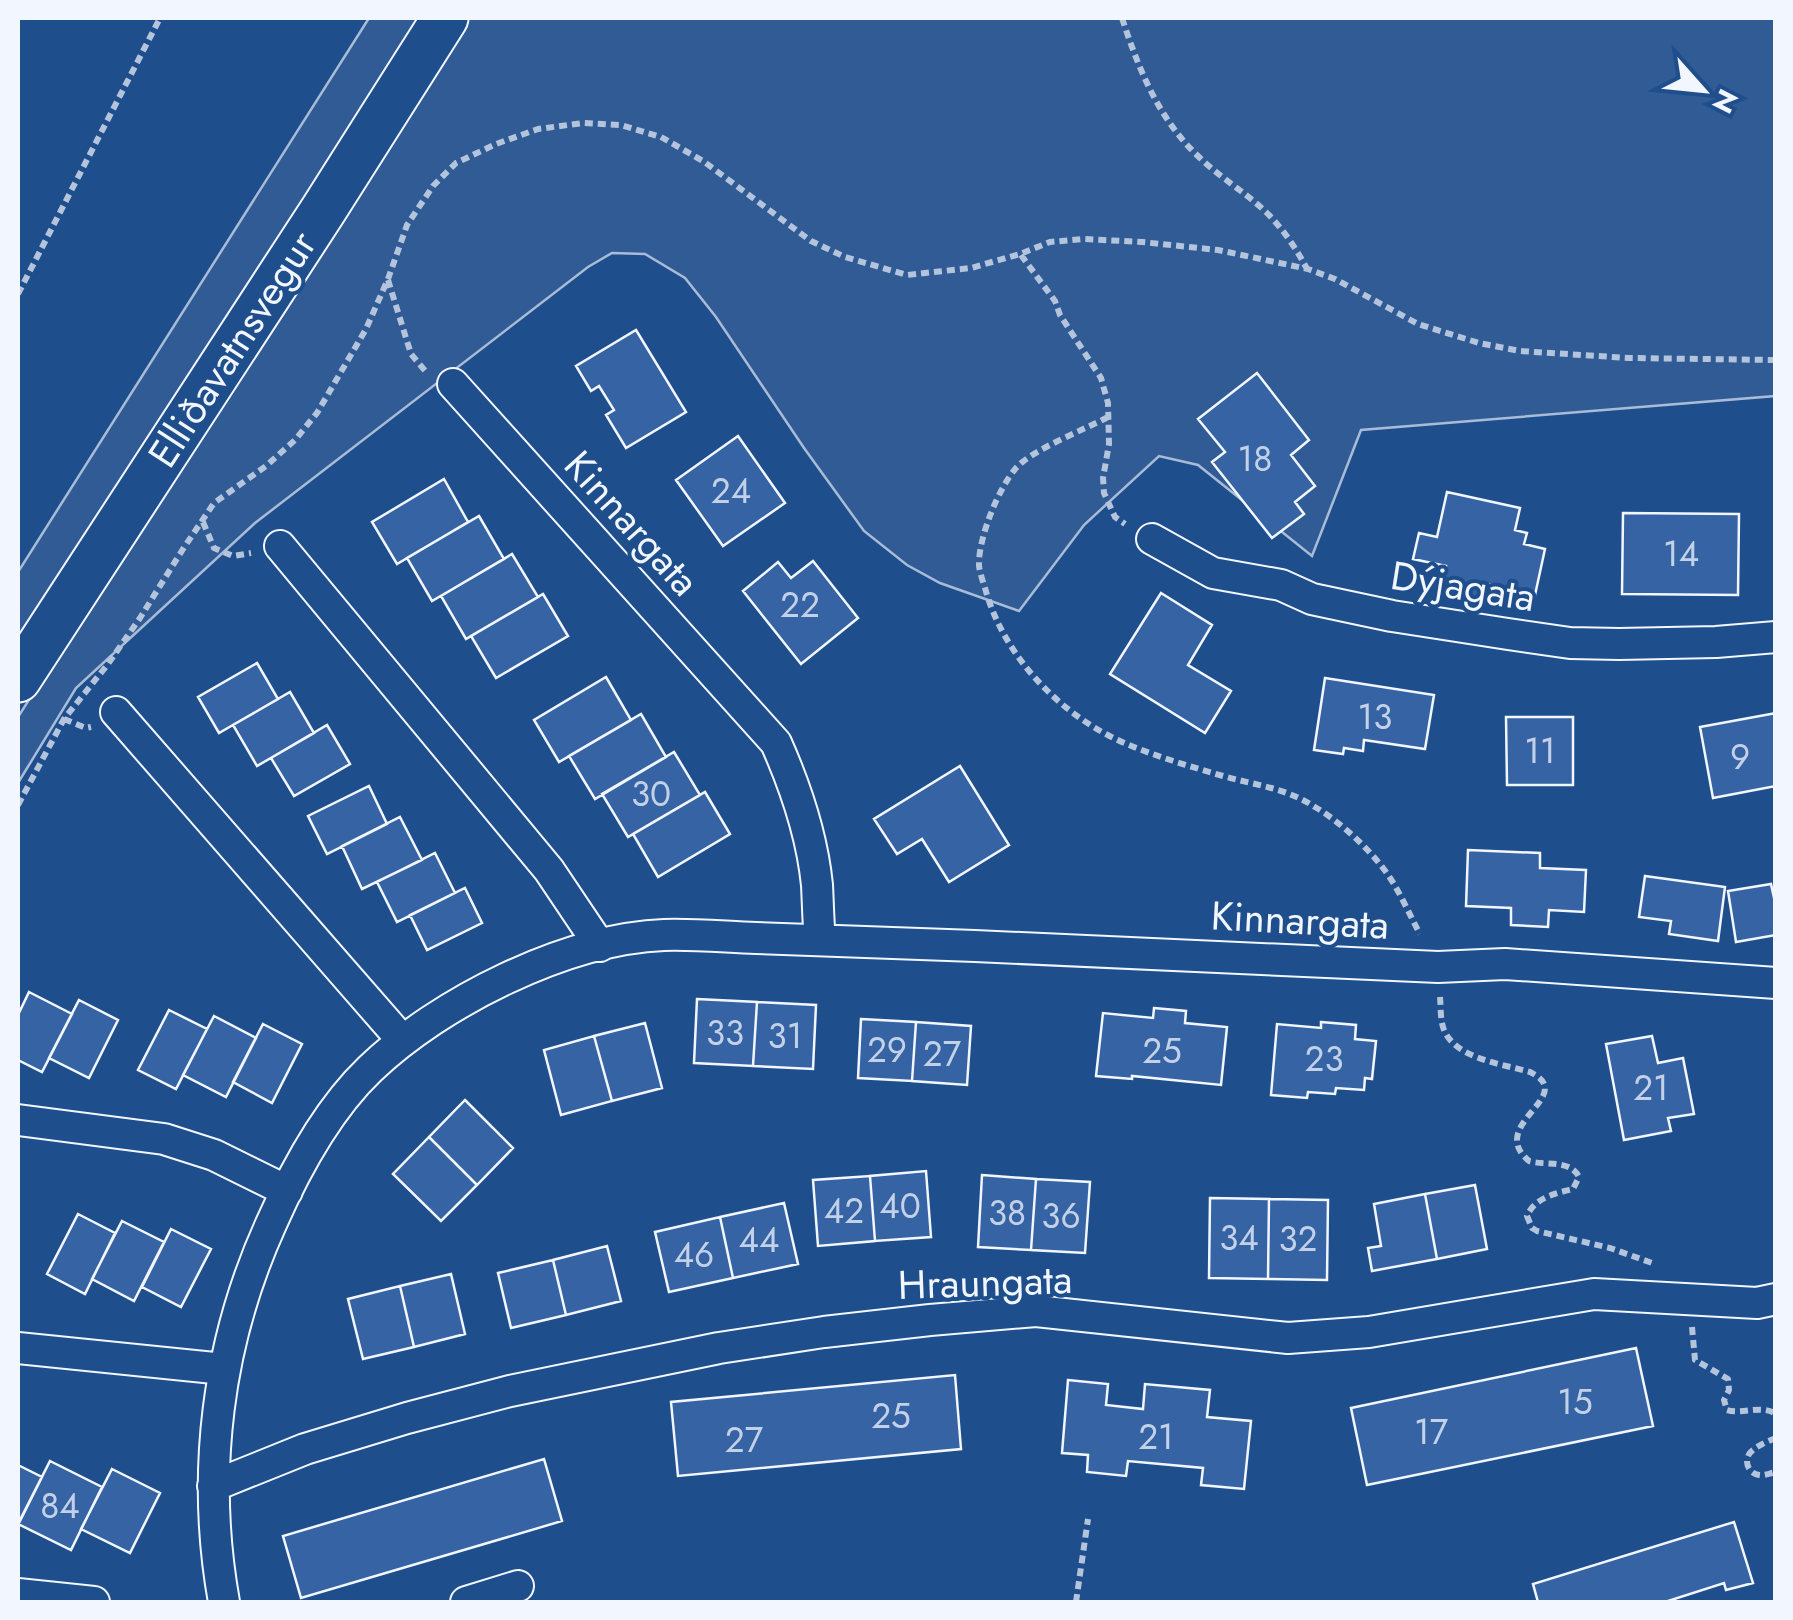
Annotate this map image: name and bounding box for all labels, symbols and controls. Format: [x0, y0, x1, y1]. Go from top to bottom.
north arrow [1653, 40, 1753, 140]
text: N [1702, 82, 1748, 120]
street label: Elliðavatnsvegur [134, 219, 330, 479]
house number: 18 [1238, 434, 1272, 484]
street label: Kinnargata [551, 437, 713, 609]
house number: 24 [711, 466, 751, 516]
house number: 14 [1663, 529, 1699, 579]
street label: Dýjagata [1387, 546, 1539, 626]
house number: 22 [780, 580, 820, 630]
house number: 13 [1358, 692, 1392, 742]
house number: 11 [1524, 726, 1556, 776]
house number: 9 [1730, 732, 1750, 782]
house number: 30 [631, 769, 671, 819]
street label: Kinnargata [1209, 886, 1391, 954]
house number: 33 [706, 1008, 744, 1058]
house number: 31 [768, 1011, 802, 1061]
house number: 29 [867, 1025, 907, 1075]
house number: 25 [1142, 1026, 1182, 1076]
house number: 27 [923, 1029, 962, 1079]
house number: 23 [1304, 1034, 1344, 1084]
house number: 21 [1633, 1063, 1669, 1113]
house number: 40 [879, 1181, 921, 1231]
house number: 42 [824, 1186, 864, 1236]
house number: 38 [988, 1188, 1026, 1238]
house number: 36 [1041, 1191, 1081, 1241]
house number: 34 [1219, 1213, 1259, 1263]
house number: 32 [1278, 1214, 1318, 1264]
house number: 44 [739, 1215, 779, 1265]
house number: 46 [674, 1230, 714, 1280]
street label: Hraungata [897, 1250, 1073, 1314]
house number: 15 [1557, 1377, 1593, 1427]
house number: 25 [871, 1391, 911, 1441]
house number: 17 [1414, 1407, 1449, 1457]
house number: 21 [1138, 1412, 1174, 1462]
house number: 27 [725, 1415, 764, 1465]
house number: 84 [40, 1481, 80, 1531]

